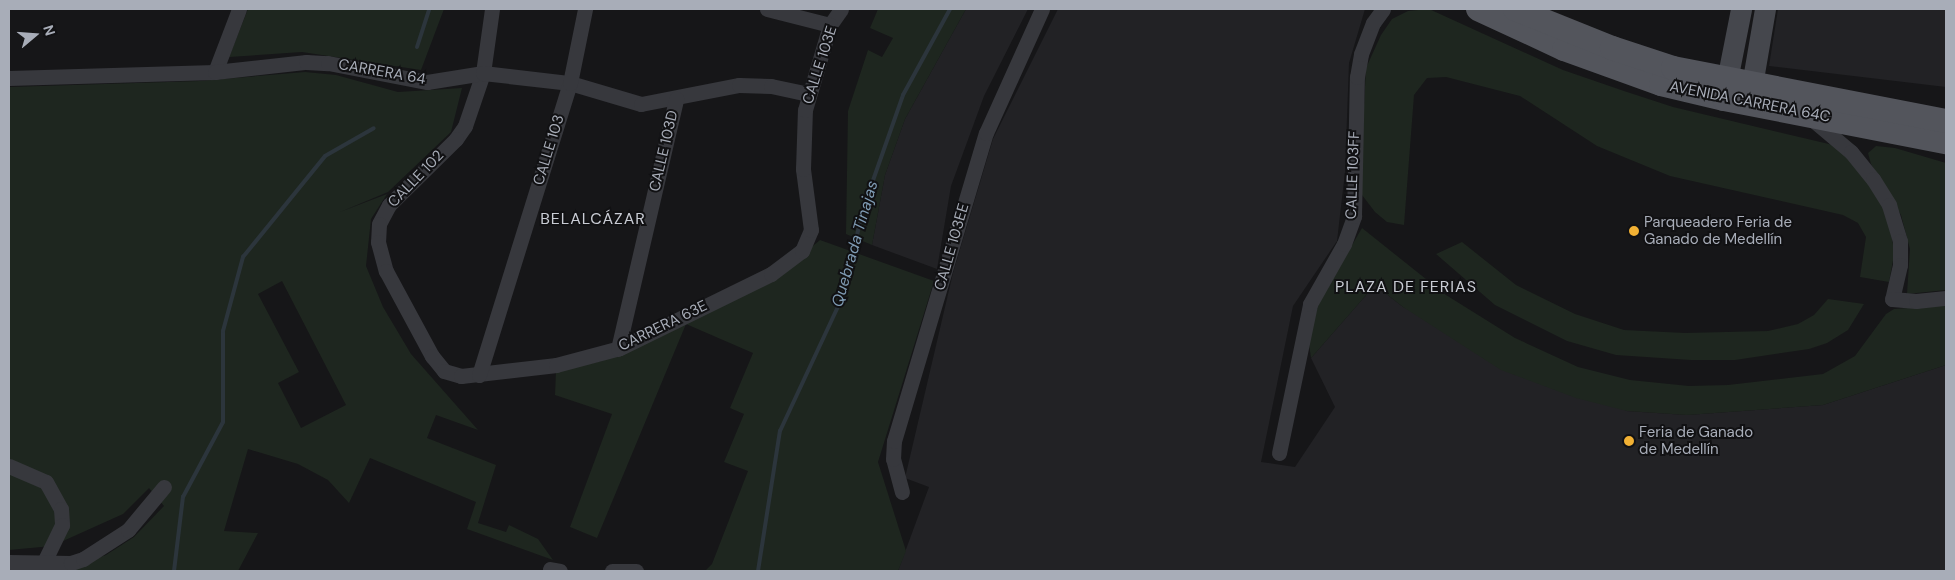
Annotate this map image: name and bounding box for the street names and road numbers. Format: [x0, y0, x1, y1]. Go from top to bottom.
street label: CALLE 103E [799, 24, 841, 106]
street label: CARRERA 64 [337, 55, 427, 89]
street label: AVENIDA CARRERA 64C [1668, 78, 1832, 126]
street label: CALLE 103D [646, 109, 682, 193]
street label: CALLE 103 [530, 113, 568, 187]
street label: CALLE 103FF [1342, 130, 1364, 220]
street label: CALLE 102 [384, 147, 448, 211]
street label: CALLE 103EE [931, 202, 973, 292]
street label: CARRERA 63E [616, 297, 710, 355]

